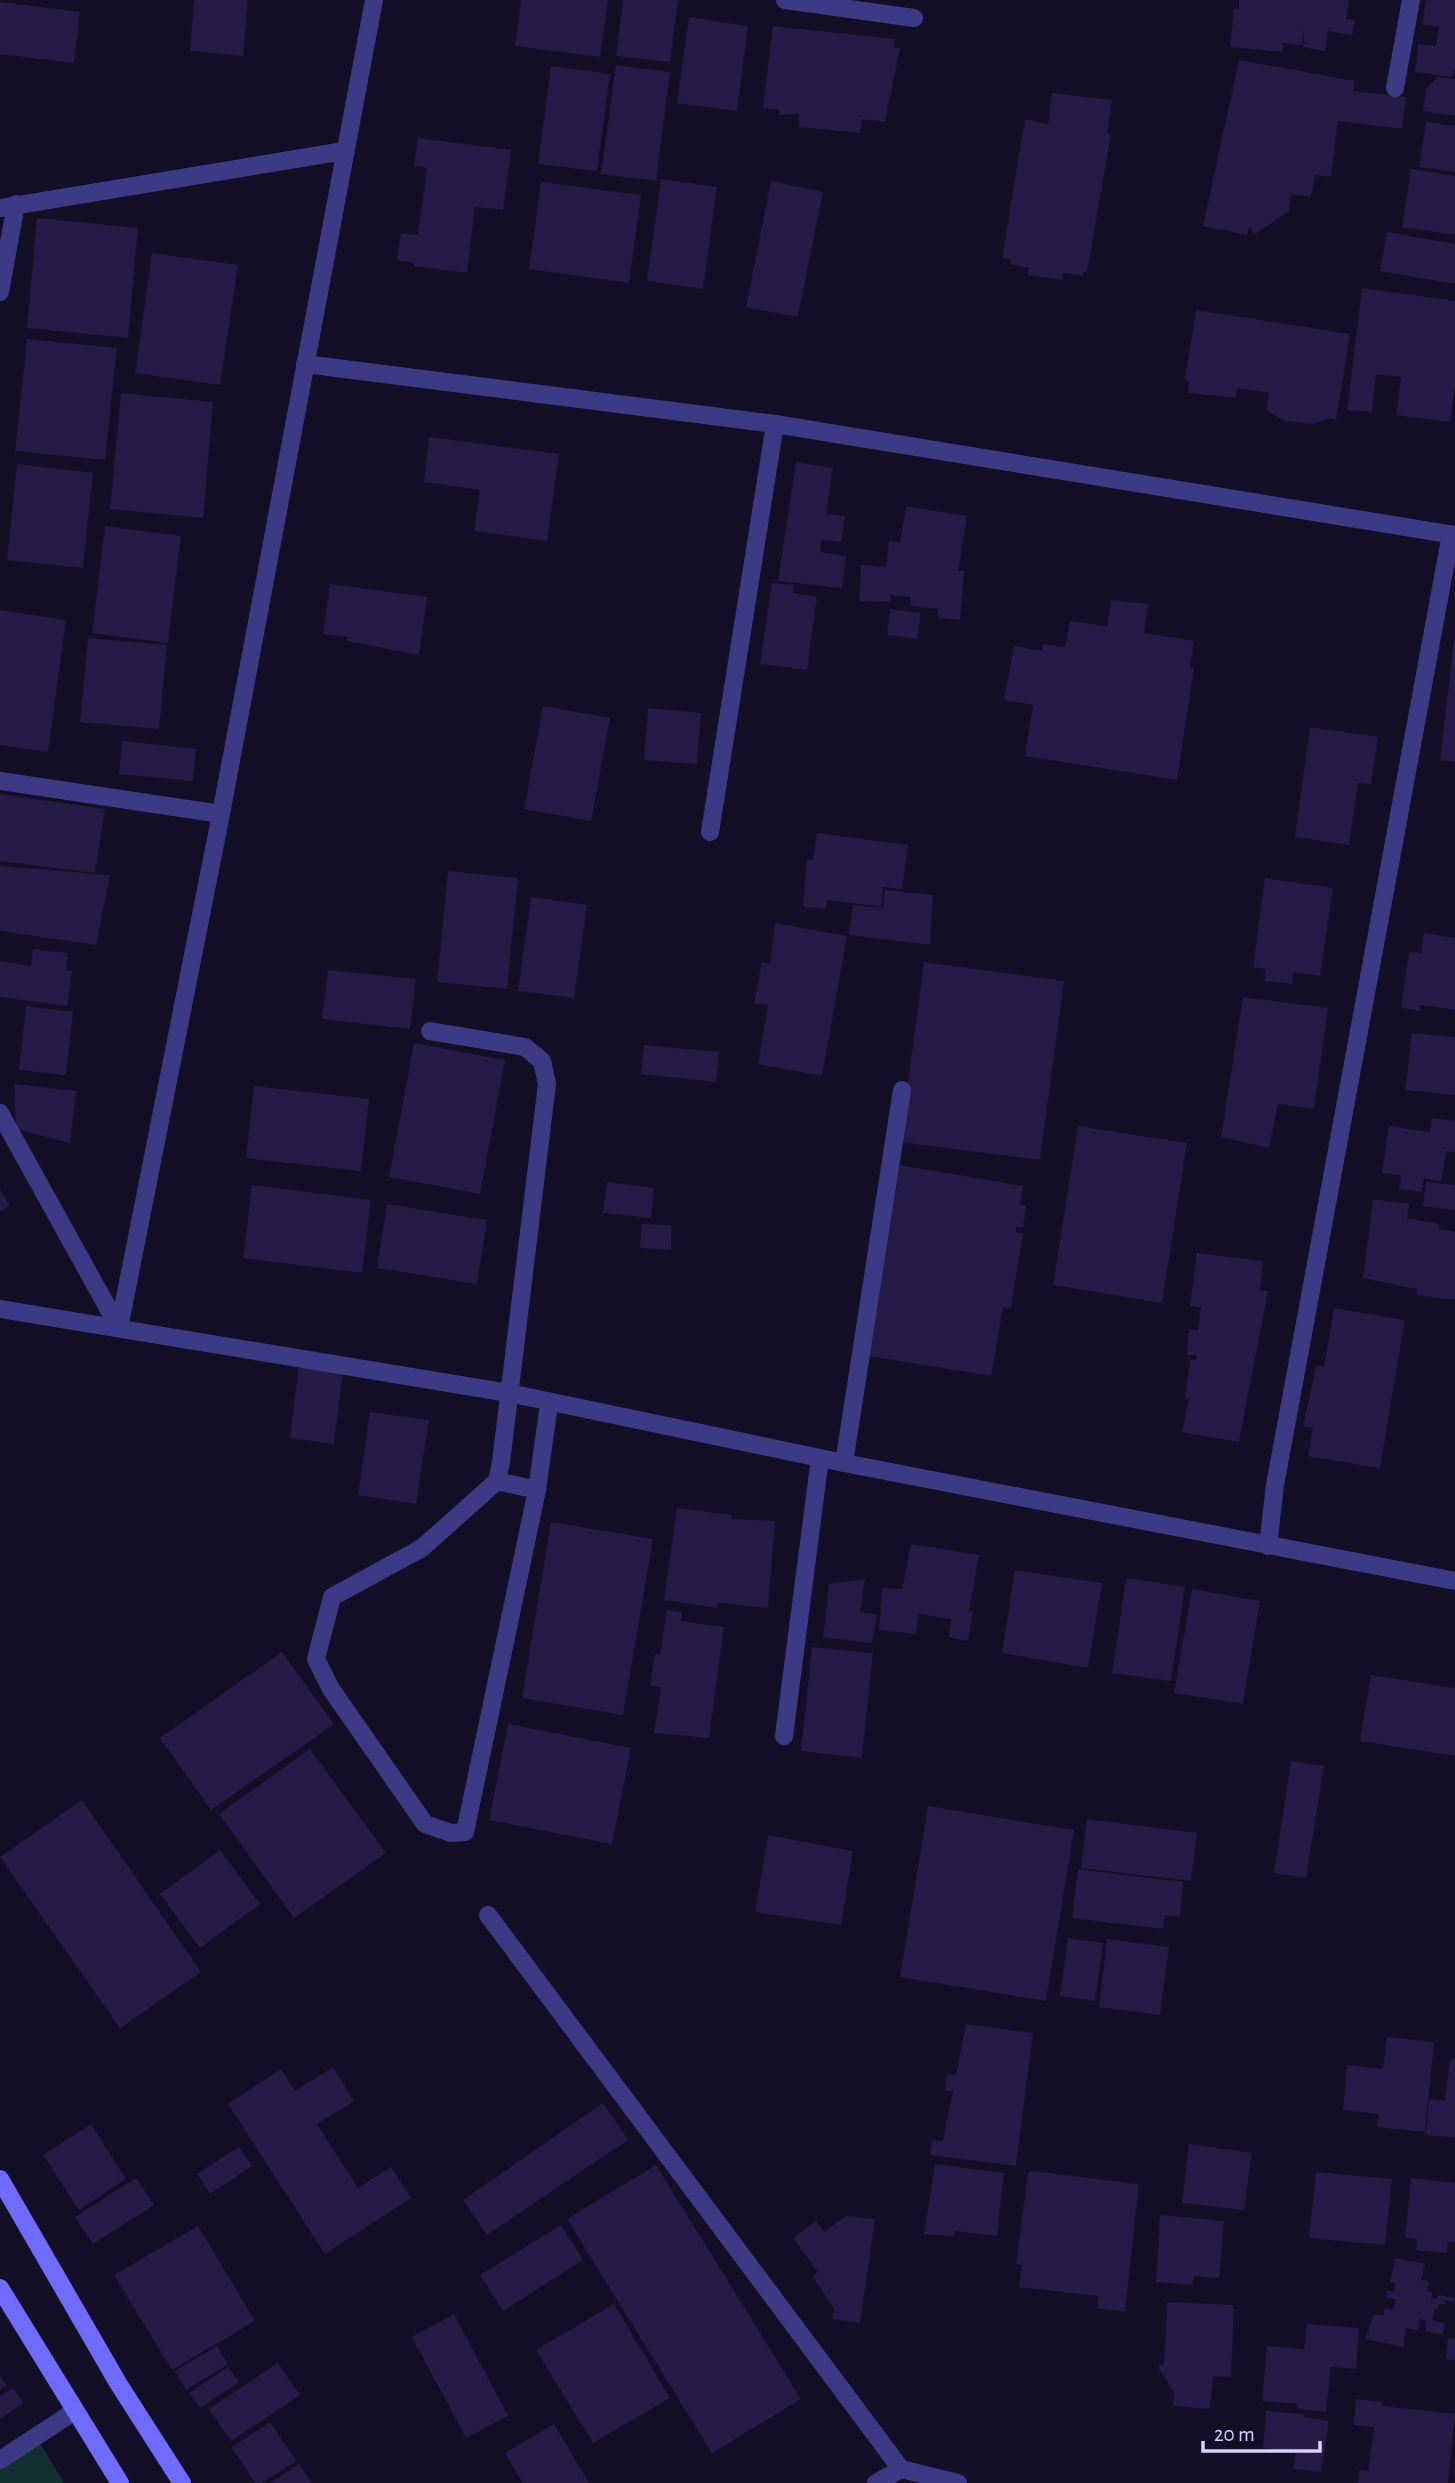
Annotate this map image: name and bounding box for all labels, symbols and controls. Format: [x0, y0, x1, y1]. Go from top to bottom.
scale bar [1203, 2410, 1320, 2454]
text: 20 m [1214, 2424, 1255, 2445]

